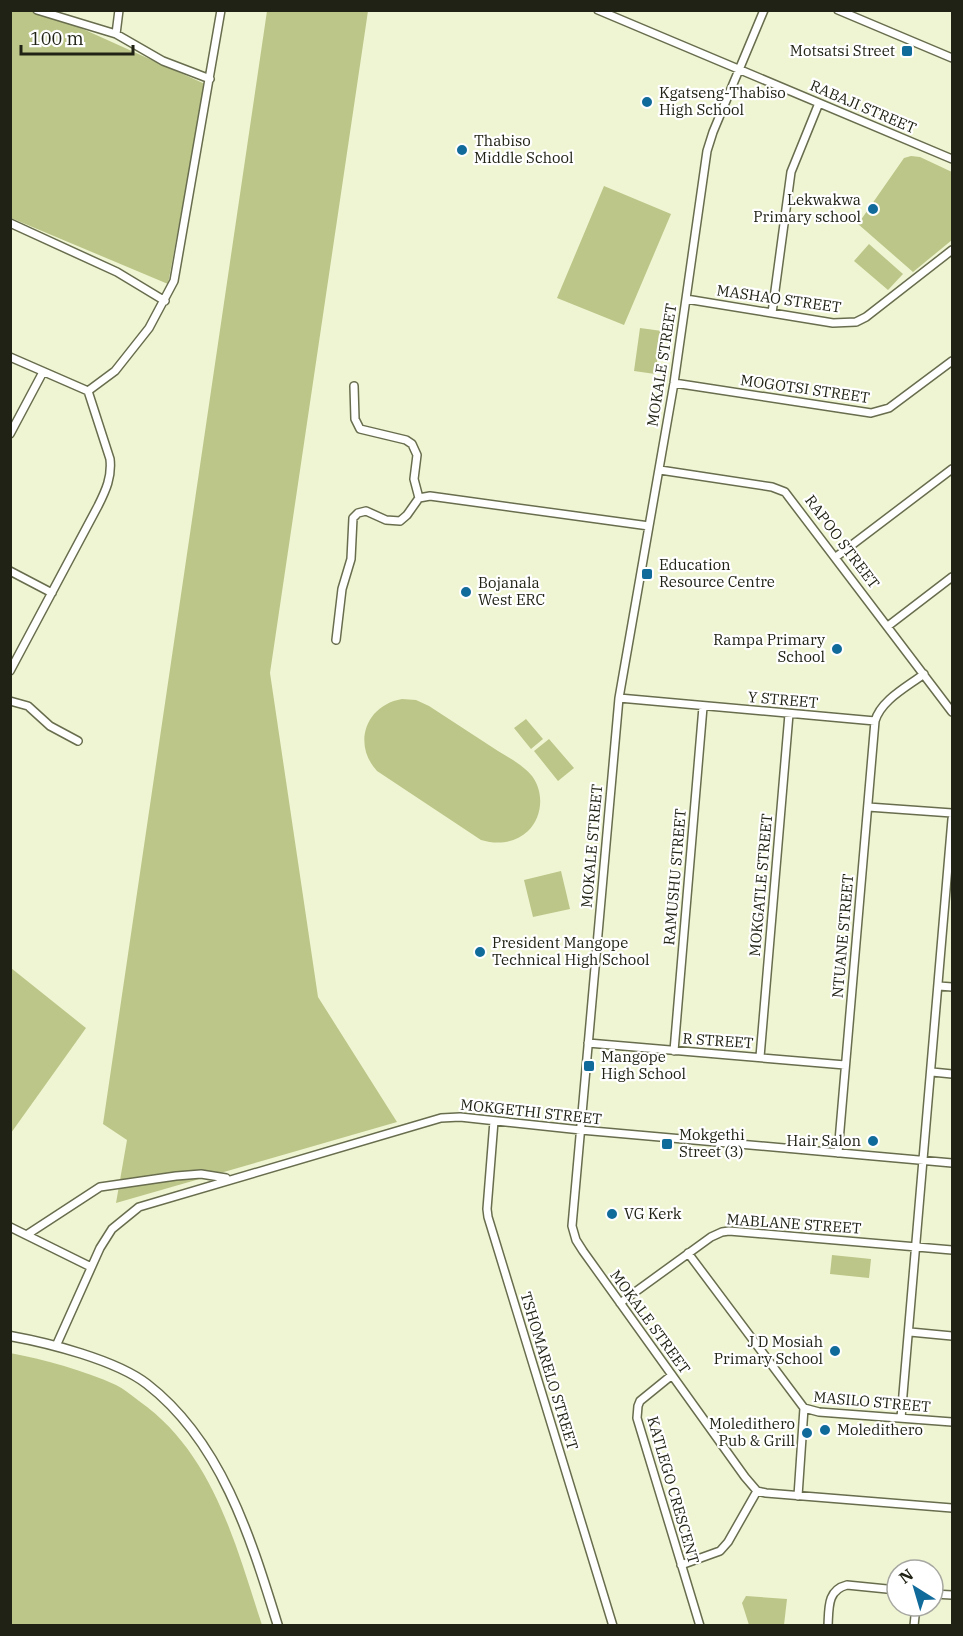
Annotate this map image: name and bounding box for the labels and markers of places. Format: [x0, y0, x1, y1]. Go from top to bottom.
place label: Motsatsi Street [790, 41, 895, 60]
marker: Motsatsi Street [900, 44, 914, 58]
place label: Kgatseng-Thabiso High School [659, 83, 786, 119]
marker: Kgatseng-Thabiso High School [640, 95, 654, 109]
place label: Thabiso Middle School [474, 131, 574, 167]
marker: Thabiso Middle School [455, 143, 469, 157]
place label: Lekwakwa Primary school [753, 190, 861, 226]
marker: Lekwakwa Primary school [866, 202, 880, 216]
place label: Education Resource Centre [659, 555, 775, 591]
marker: Education Resource Centre [640, 567, 654, 581]
place label: Bojanala West ERC [478, 573, 545, 609]
marker: Bojanala West ERC [459, 585, 473, 599]
place label: Rampa Primary School [713, 630, 825, 666]
marker: Rampa Primary School [830, 642, 844, 656]
place label: President Mangope Technical High School [492, 933, 649, 969]
marker: President Mangope Technical High School [473, 945, 487, 959]
place label: Mangope High School [601, 1047, 686, 1083]
marker: Mangope High School [582, 1059, 596, 1073]
place label: Mokgethi Street (3) [679, 1125, 745, 1161]
place label: Hair Salon [787, 1131, 861, 1150]
marker: Hair Salon [866, 1134, 880, 1148]
marker: Mokgethi Street (3) [660, 1137, 674, 1151]
place label: VG Kerk [624, 1204, 682, 1223]
marker: VG Kerk [605, 1207, 619, 1221]
place label: J D Mosiah Primary School [714, 1332, 823, 1368]
marker: J D Mosiah Primary School [828, 1344, 842, 1358]
place label: Moledithero Pub & Grill [709, 1414, 795, 1450]
place label: Moledithero [837, 1420, 923, 1439]
marker: Moledithero [818, 1423, 832, 1437]
marker: Moledithero Pub & Grill [800, 1426, 814, 1440]

